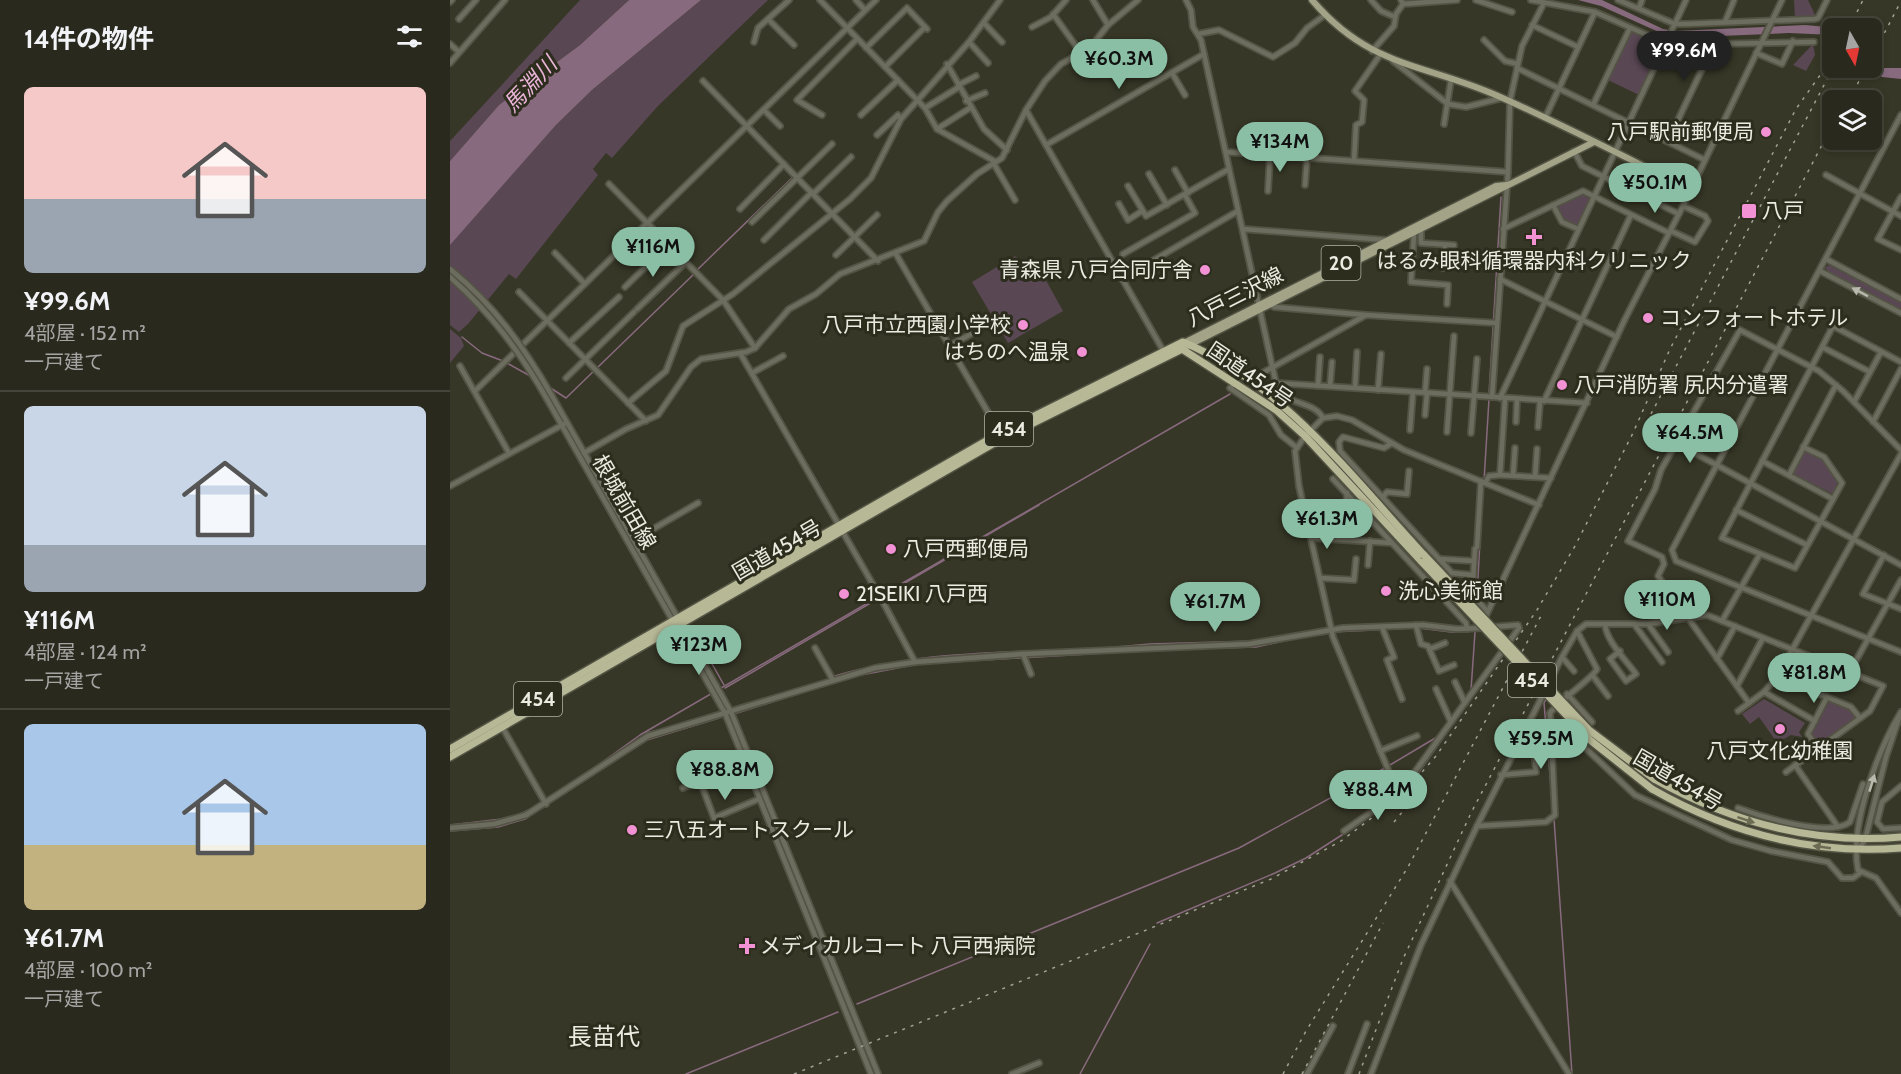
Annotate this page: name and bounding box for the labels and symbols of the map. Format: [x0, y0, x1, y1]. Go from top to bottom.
north arrow [1822, 18, 1882, 78]
pin: ¥99.6M [1635, 31, 1733, 82]
pin: ¥60.3M [1070, 39, 1168, 90]
water label: 馬淵川 [498, 50, 564, 118]
place label: 八戸駅前郵便局 [1607, 119, 1754, 144]
pin: ¥134M [1238, 122, 1322, 173]
marker: 八戸駅前郵便局 [1759, 125, 1773, 139]
pin: ¥50.1M [1606, 163, 1704, 214]
place label: 八戸 [1762, 198, 1804, 223]
marker: 八戸 [1740, 202, 1758, 220]
pin: ¥116M [611, 227, 695, 278]
marker: はるみ眼科循環器内科クリニック [1525, 228, 1543, 246]
road number: 20 [1322, 246, 1360, 280]
place label: はるみ眼科循環器内科クリニック [1377, 248, 1692, 273]
place label: 青森県 八戸合同庁舎 [999, 257, 1193, 282]
street label: 八戸三沢線 [1182, 262, 1287, 332]
marker: 青森県 八戸合同庁舎 [1198, 263, 1212, 277]
one-way arrow [1852, 287, 1869, 297]
place label: コンフォートホテル [1660, 305, 1848, 330]
marker: コンフォートホテル [1641, 311, 1655, 325]
place label: 八戸市立西園小学校 [822, 312, 1011, 337]
marker: 八戸市立西園小学校 [1016, 318, 1030, 332]
street label: 国道454号 [1202, 337, 1298, 413]
place label: はちのへ温泉 [944, 339, 1070, 364]
marker: はちのへ温泉 [1075, 345, 1089, 359]
place label: 八戸消防署 尻内分遣署 [1574, 372, 1789, 397]
marker: 八戸消防署 尻内分遣署 [1555, 378, 1569, 392]
road number: 454 [985, 412, 1033, 446]
pin: ¥64.5M [1641, 413, 1739, 464]
street label: 根城前田線 [587, 450, 662, 553]
pin: ¥61.3M [1278, 499, 1376, 550]
street label: 国道454号 [728, 514, 826, 585]
place label: 八戸西郵便局 [903, 536, 1029, 561]
marker: 八戸西郵便局 [884, 542, 898, 556]
place label: 洗心美術館 [1398, 578, 1503, 603]
pin: ¥110M [1625, 580, 1709, 631]
place label: 21SEIKI 八戸西 [856, 581, 988, 606]
pin: ¥61.7M [1166, 582, 1264, 633]
marker: 洗心美術館 [1379, 584, 1393, 598]
marker: 21SEIKI 八戸西 [837, 587, 851, 601]
pin: ¥123M [657, 625, 741, 676]
pin: ¥81.8M [1765, 653, 1863, 704]
road number: 454 [1508, 663, 1556, 697]
road number: 454 [514, 682, 562, 716]
pin: ¥59.5M [1492, 719, 1590, 770]
marker: 八戸文化幼稚園 [1773, 722, 1787, 736]
place label: 八戸文化幼稚園 [1707, 738, 1854, 763]
street label: 国道454号 [1629, 744, 1727, 815]
pin: ¥88.8M [676, 750, 774, 801]
pin: ¥88.4M [1329, 770, 1427, 821]
one-way arrow [1867, 774, 1877, 792]
one-way arrow [1737, 816, 1755, 825]
place label: 三八五オートスクール [644, 817, 854, 842]
marker: 三八五オートスクール [625, 823, 639, 837]
one-way arrow [1812, 843, 1831, 852]
place label: メディカルコート 八戸西病院 [760, 933, 1036, 958]
marker: メディカルコート 八戸西病院 [738, 937, 756, 955]
district label: 長苗代 [568, 1022, 640, 1051]

